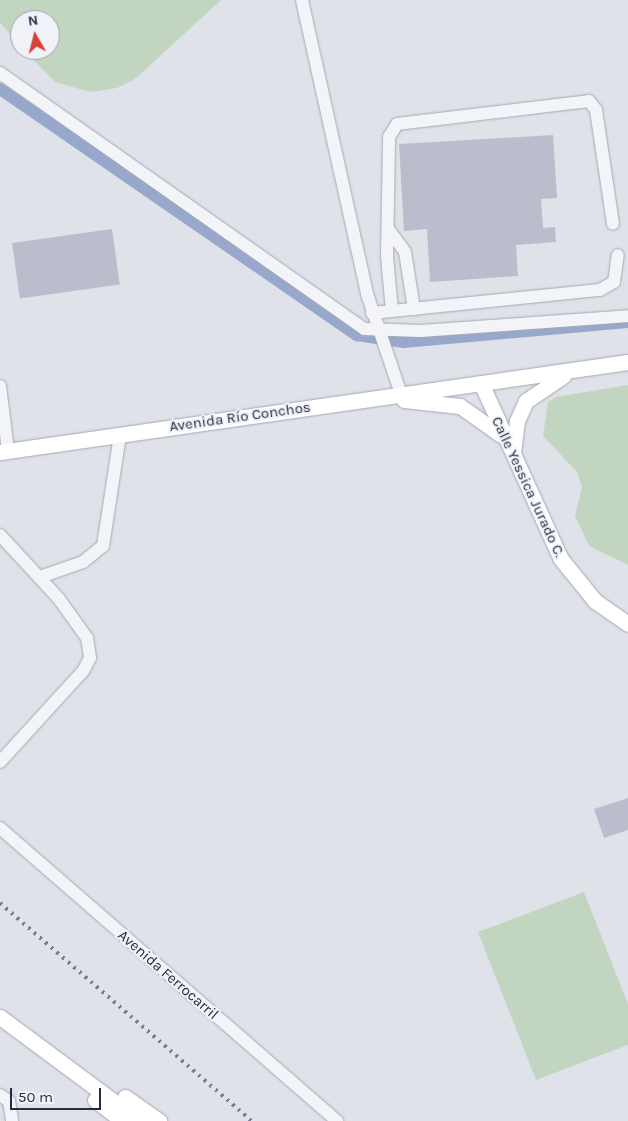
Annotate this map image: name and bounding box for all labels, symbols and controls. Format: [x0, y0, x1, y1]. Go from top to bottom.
north arrow [10, 10, 60, 60]
text: N [27, 12, 39, 30]
street label: Avenida Río Conchos [168, 398, 312, 436]
street label: Calle Yessica Jurado C. [487, 414, 569, 560]
street label: Avenida Ferrocarril [114, 926, 222, 1024]
scale bar [12, 1078, 104, 1110]
text: 50 m [18, 1088, 53, 1106]

